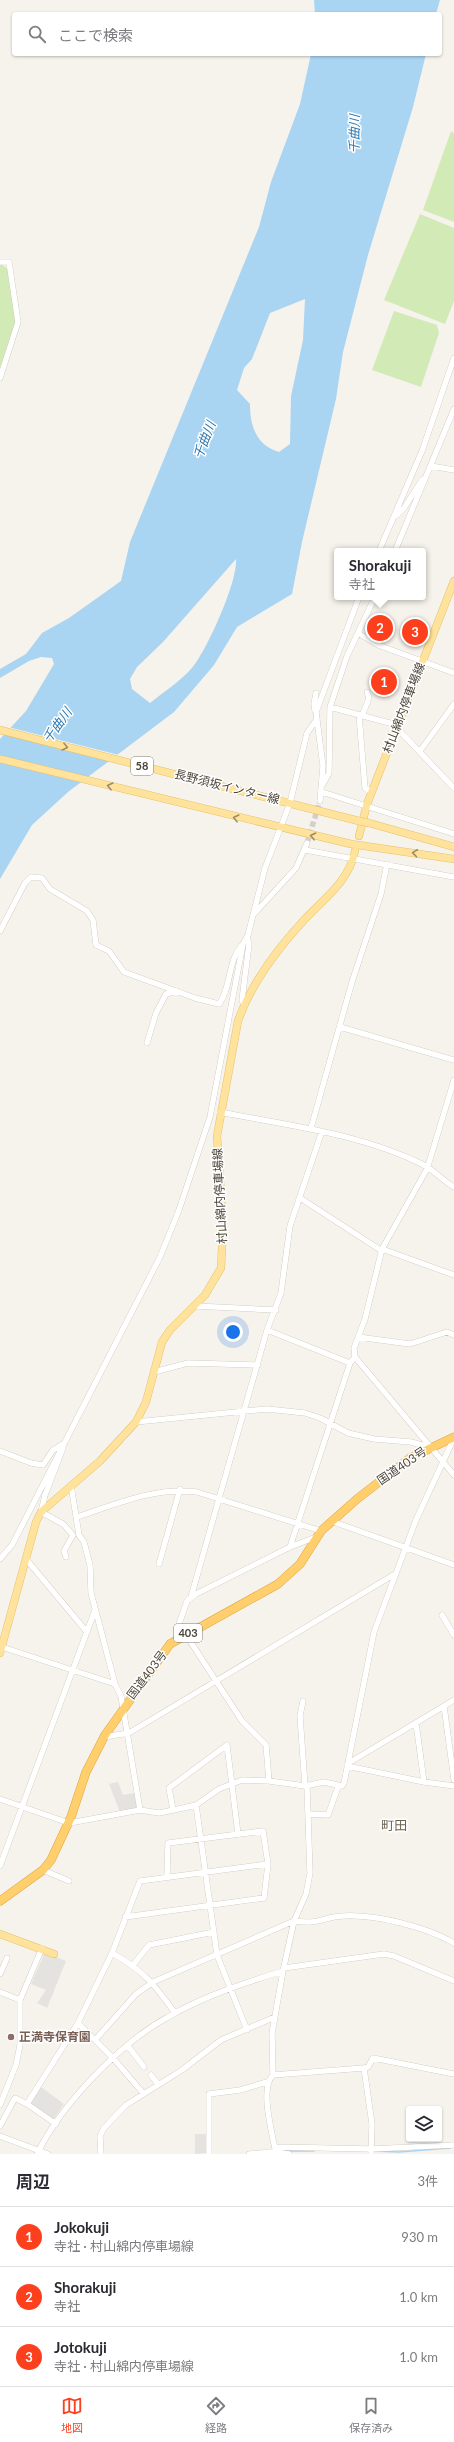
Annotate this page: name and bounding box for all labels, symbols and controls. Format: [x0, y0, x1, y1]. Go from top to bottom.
search box [12, 12, 442, 56]
icon: search [26, 23, 48, 45]
text: ここで検索 [58, 26, 133, 44]
water label: 千曲川 [346, 112, 362, 154]
water label: 千曲川 [190, 417, 219, 461]
popup [334, 548, 426, 600]
text: Shorakuji [349, 556, 411, 574]
text: 寺社 [349, 576, 375, 592]
pin: 2 [367, 613, 393, 643]
pin: 3 [402, 617, 428, 647]
street label: 村山綿内停車場線 [379, 660, 428, 755]
pin: 1 [371, 667, 397, 697]
water label: 千曲川 [39, 703, 76, 745]
one-way arrow [62, 742, 68, 750]
road number: 58 [131, 757, 153, 775]
street label: 長野須坂インター線 [173, 766, 281, 807]
one-way arrow [107, 783, 113, 791]
one-way arrow [233, 814, 240, 822]
one-way arrow [310, 832, 316, 840]
one-way arrow [412, 849, 419, 858]
street label: 村山綿内停車場線 [209, 1148, 230, 1244]
your location [223, 1322, 243, 1342]
street label: 国道403号 [374, 1443, 429, 1488]
road number: 403 [174, 1624, 202, 1642]
street label: 国道403号 [123, 1647, 170, 1702]
district label: 町田 [381, 1817, 407, 1833]
place label: 正満寺保育園 [19, 2029, 91, 2044]
marker: 正満寺保育園 [6, 2032, 16, 2042]
map controls [406, 2106, 442, 2142]
button: layers [406, 2106, 442, 2142]
text: 周辺 [16, 2171, 50, 2192]
text: 3件 [417, 2173, 438, 2189]
text: Jokokuji [54, 2218, 109, 2236]
text: 1 [25, 2229, 33, 2245]
text: 930 m [401, 2229, 438, 2245]
text: 寺社 · 村山綿内停車場線 [54, 2238, 194, 2254]
text: Shorakuji [54, 2278, 116, 2296]
text: 2 [25, 2289, 33, 2305]
text: 1.0 km [399, 2289, 438, 2305]
text: 寺社 [54, 2298, 80, 2314]
text: Jotokuji [54, 2338, 107, 2356]
text: 3 [25, 2349, 33, 2365]
text: 1.0 km [399, 2349, 438, 2365]
text: 寺社 · 村山綿内停車場線 [54, 2358, 194, 2374]
tab: 地図 [61, 2395, 83, 2435]
tab: 経路 [205, 2395, 227, 2435]
tab: 保存済み [349, 2395, 393, 2435]

